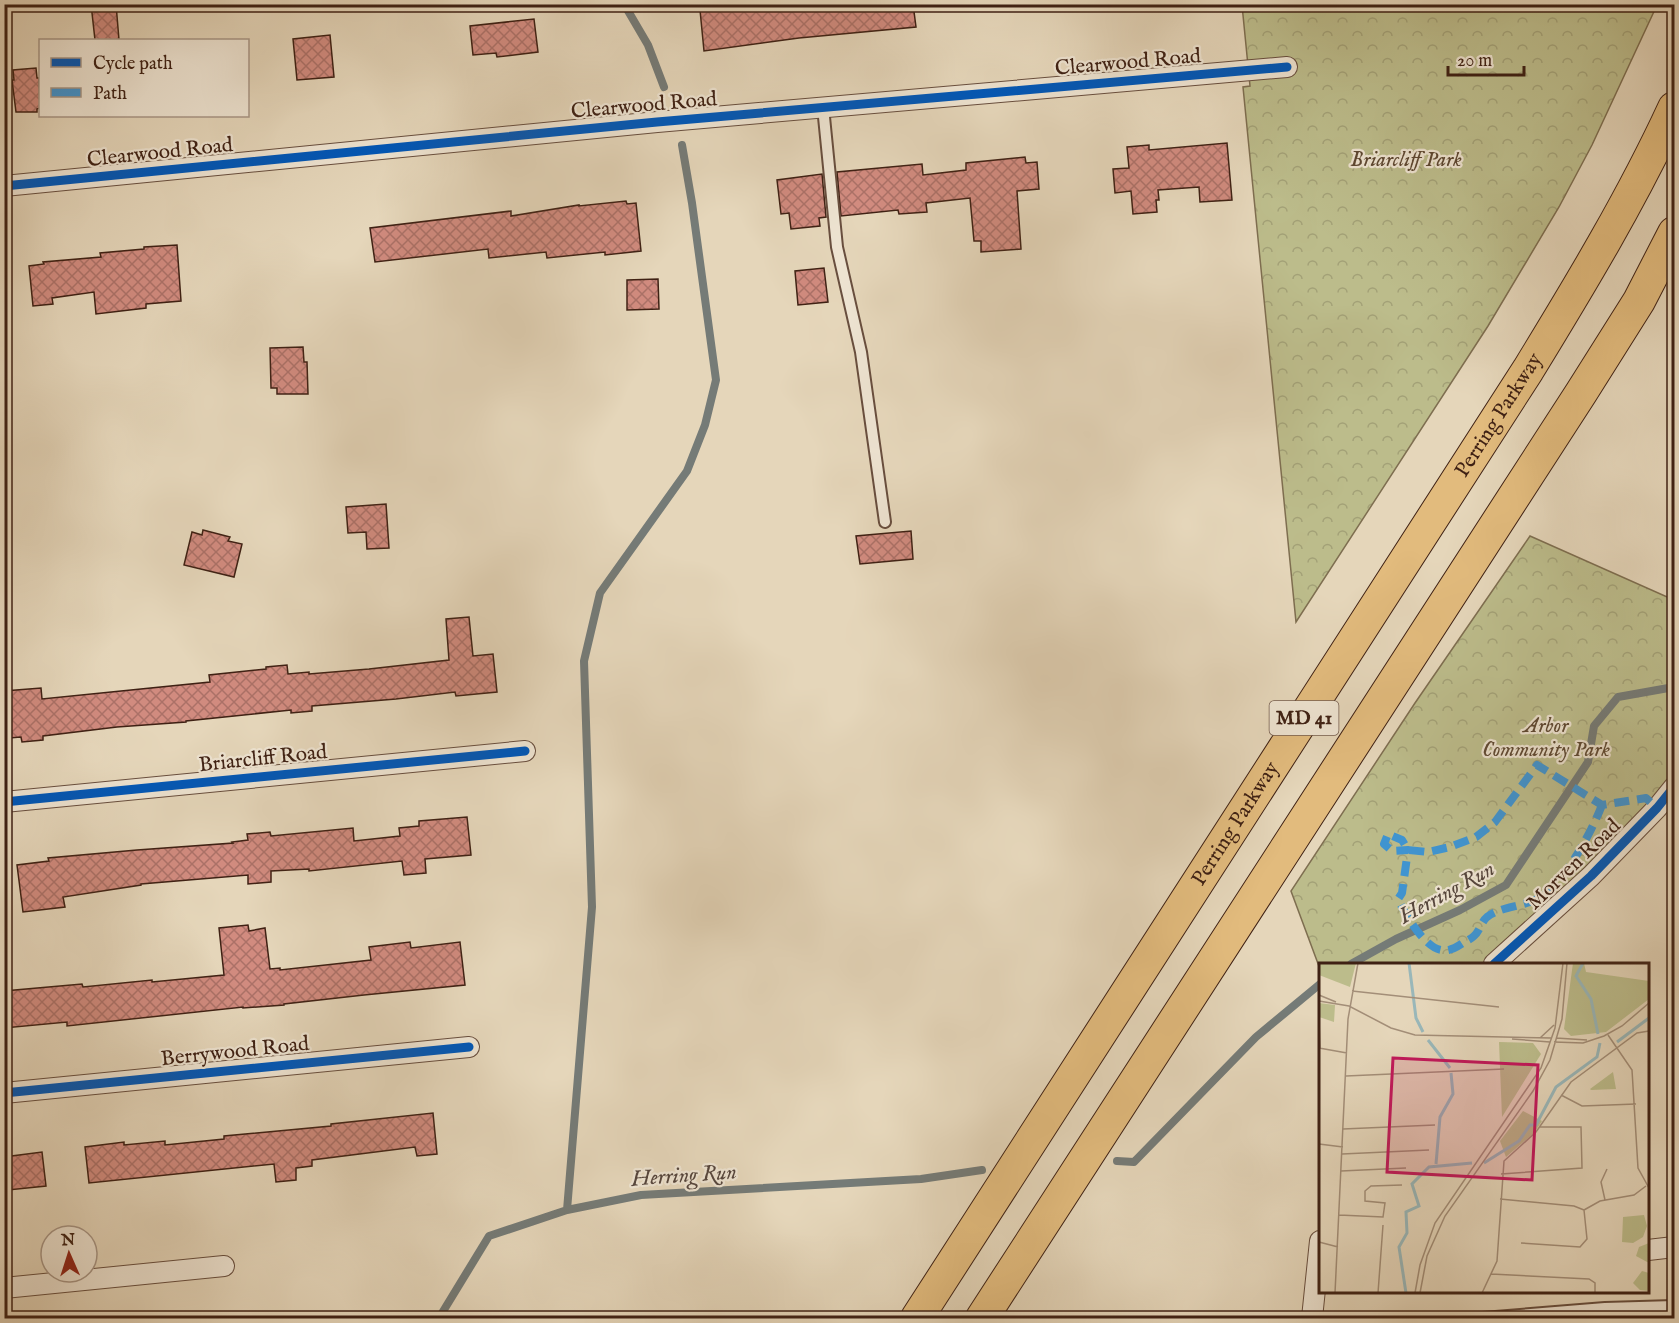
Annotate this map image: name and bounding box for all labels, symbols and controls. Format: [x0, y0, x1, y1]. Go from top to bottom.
legend [39, 39, 249, 117]
scale bar [1448, 39, 1524, 77]
street label: Clearwood Road [1054, 43, 1203, 83]
text: 20 m [1457, 50, 1492, 73]
text: Cycle path [93, 53, 173, 76]
text: Path [93, 83, 127, 106]
street label: Clearwood Road [570, 86, 719, 126]
street label: Clearwood Road [86, 132, 235, 174]
park label: Briarcliff Park [1350, 147, 1462, 174]
street label: Perring Parkway [1449, 348, 1549, 483]
road number: MD 41 [1270, 701, 1338, 735]
park label: Arbor Community Park [1482, 713, 1610, 764]
street label: Briarcliff Road [197, 739, 329, 779]
street label: Perring Parkway [1186, 756, 1286, 891]
street label: Morven Road [1521, 813, 1627, 917]
water label: Herring Run [1393, 855, 1500, 931]
inset map [1319, 963, 1649, 1293]
street label: Berrywood Road [160, 1031, 311, 1073]
water label: Herring Run [629, 1158, 738, 1194]
north arrow [39, 1224, 99, 1284]
text: N [60, 1231, 76, 1251]

